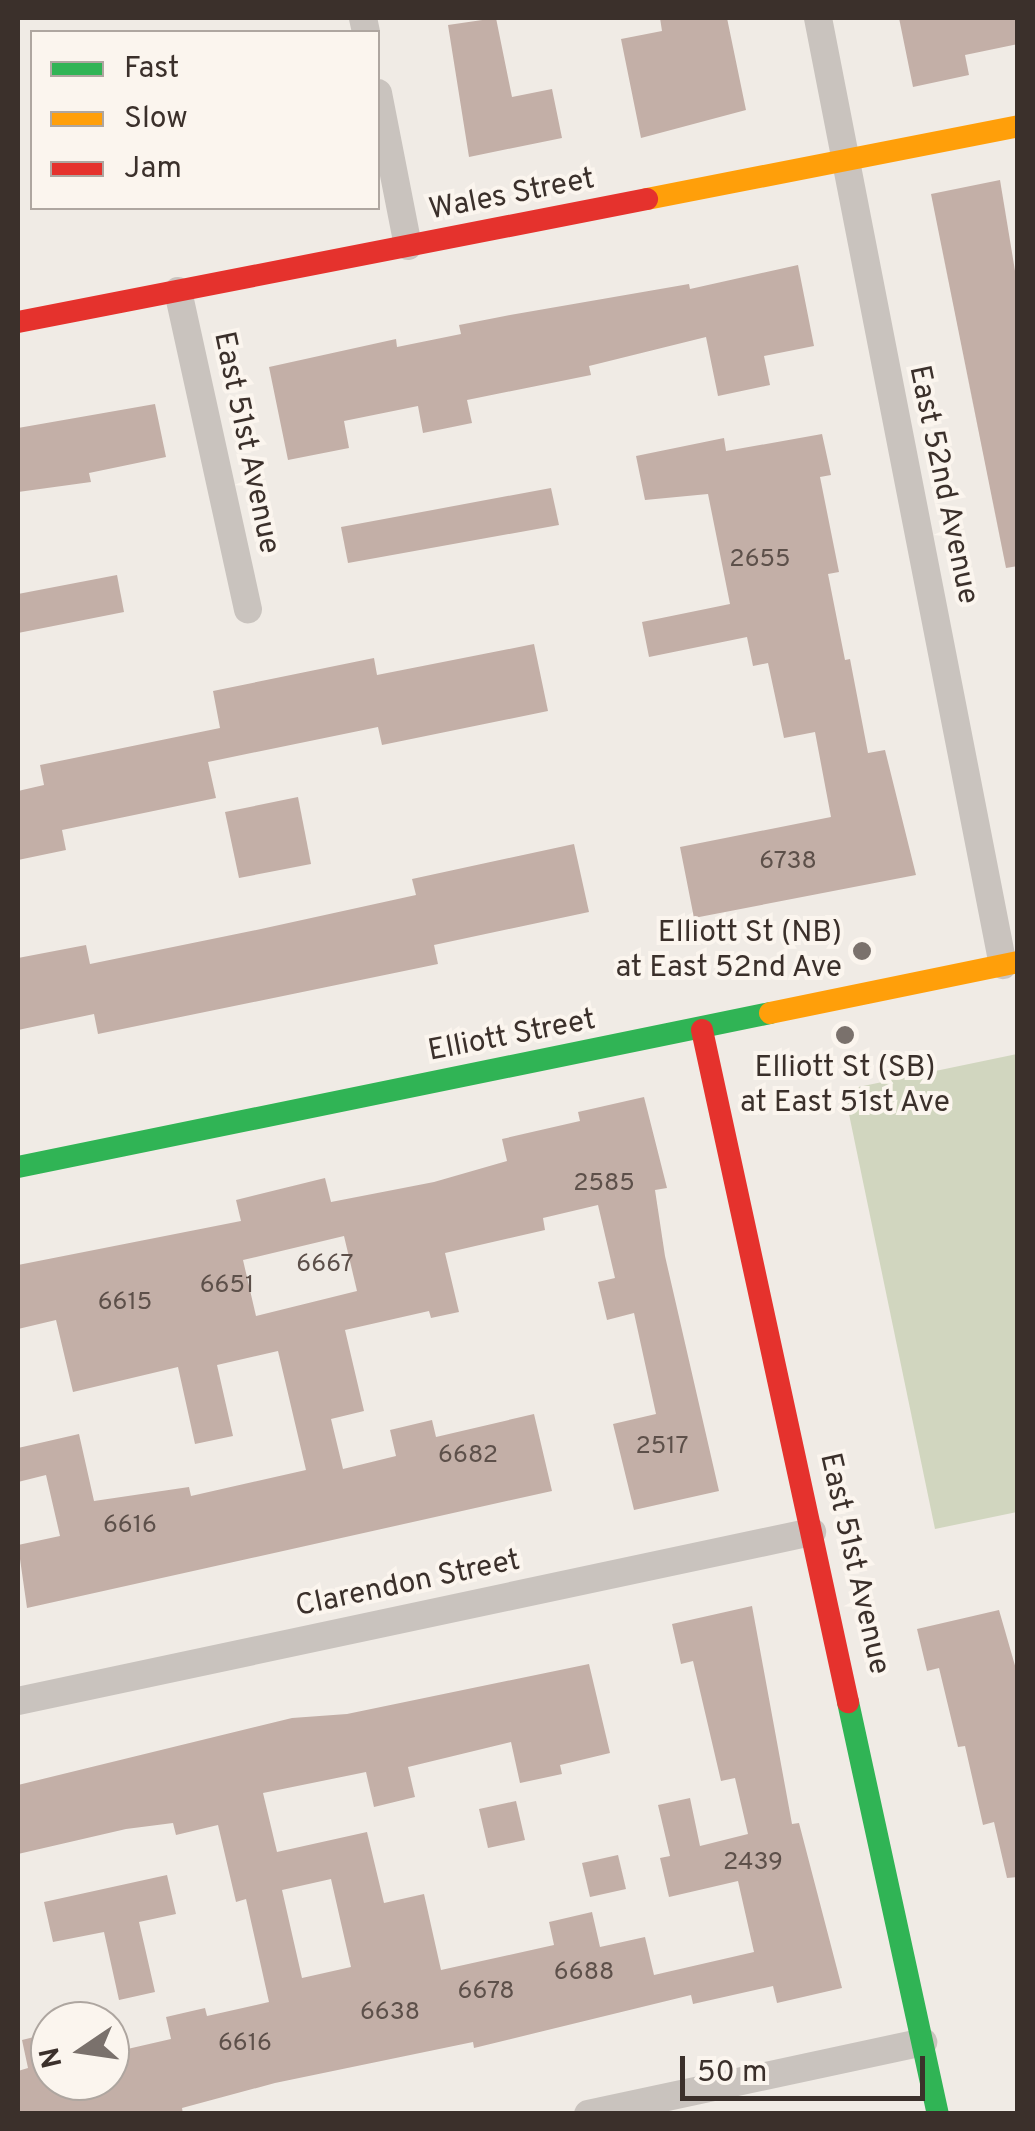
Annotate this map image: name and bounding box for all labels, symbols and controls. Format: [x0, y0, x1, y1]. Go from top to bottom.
legend [30, 30, 380, 210]
text: Fast [124, 51, 179, 88]
text: Slow [124, 101, 188, 138]
text: Jam [124, 151, 182, 188]
street label: Wales Street [426, 162, 598, 230]
street label: East 51st Avenue [204, 328, 286, 558]
street label: East 52nd Avenue [899, 362, 985, 608]
house number: 2655 [729, 545, 791, 575]
house number: 6738 [759, 847, 817, 877]
place label: Elliott St (NB) at East 52nd Ave [614, 916, 842, 986]
marker: Elliott St (NB) at East 52nd Ave [851, 940, 873, 962]
street label: Elliott Street [425, 1003, 599, 1071]
marker: Elliott St (SB) at East 51st Ave [834, 1024, 856, 1046]
place label: Elliott St (SB) at East 51st Ave [739, 1051, 951, 1122]
house number: 2585 [573, 1169, 635, 1199]
house number: 6667 [296, 1250, 354, 1280]
house number: 6651 [200, 1271, 254, 1301]
house number: 6615 [98, 1288, 152, 1318]
house number: 2517 [635, 1432, 689, 1462]
house number: 6682 [438, 1441, 498, 1471]
street label: East 51st Avenue [810, 1449, 896, 1679]
house number: 6616 [103, 1511, 157, 1541]
street label: Clarendon Street [293, 1544, 523, 1626]
house number: 2439 [723, 1848, 783, 1878]
house number: 6688 [554, 1958, 614, 1988]
house number: 6678 [458, 1977, 514, 2007]
house number: 6638 [360, 1998, 420, 2028]
north arrow [30, 2001, 130, 2101]
house number: 6616 [218, 2029, 272, 2059]
scale bar [685, 2036, 930, 2098]
text: N [33, 2043, 73, 2071]
text: 50 m [697, 2055, 767, 2092]

